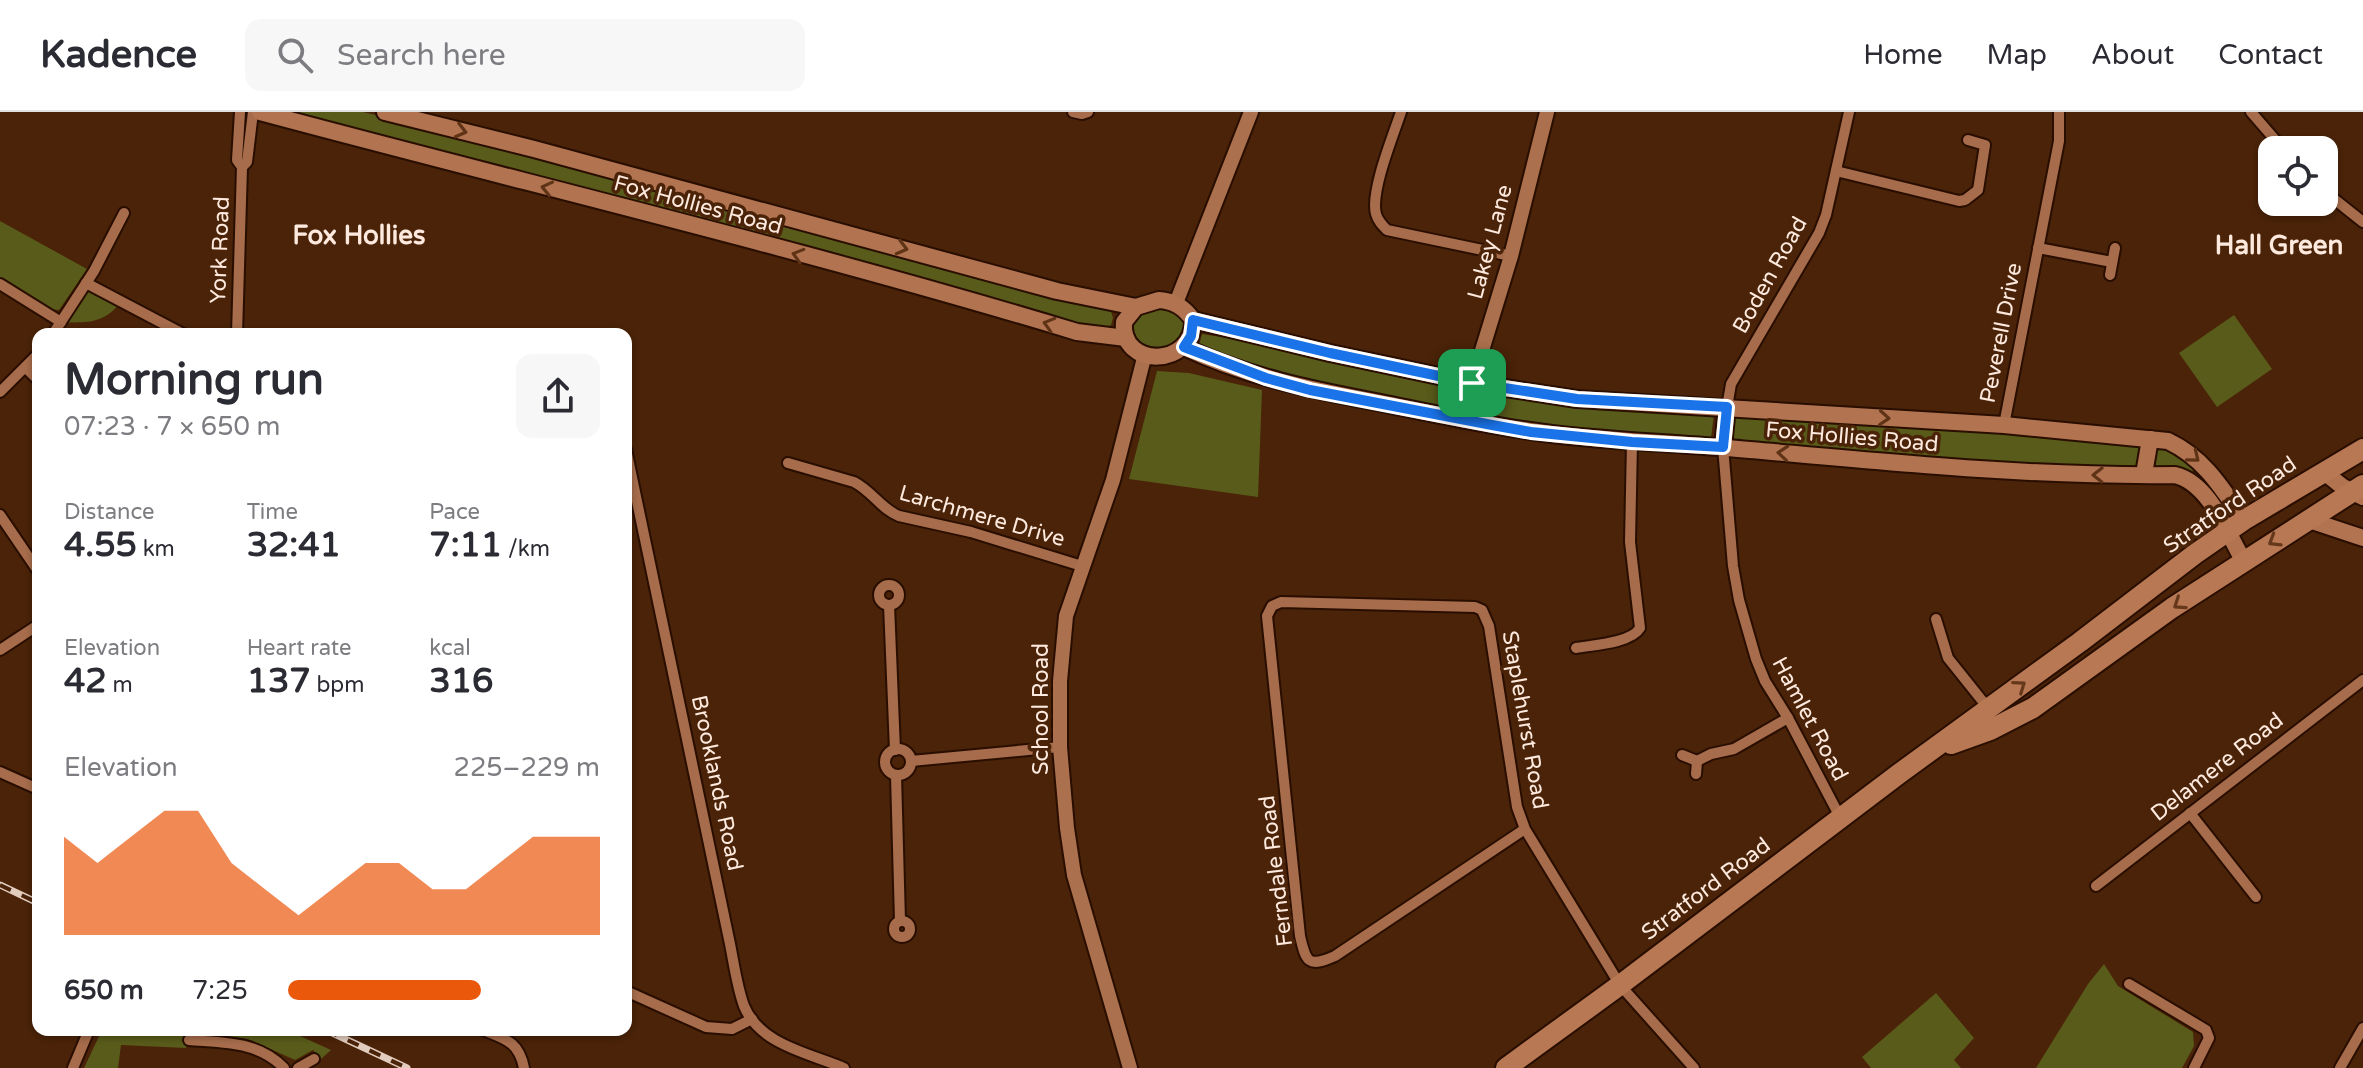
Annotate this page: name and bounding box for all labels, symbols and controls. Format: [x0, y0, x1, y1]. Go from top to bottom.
search box [245, 19, 805, 91]
text: Kadence [40, 32, 197, 78]
icon: search [273, 33, 317, 77]
text: Search here [337, 37, 506, 74]
text: Home [1863, 38, 1943, 72]
text: Map [1987, 38, 2047, 72]
text: About [2091, 38, 2174, 72]
text: Contact [2218, 38, 2323, 72]
one-way arrow [454, 121, 467, 138]
map controls [2258, 136, 2338, 216]
button: locate [2258, 136, 2338, 216]
street label: Fox Hollies Road [611, 170, 785, 240]
one-way arrow [541, 180, 555, 197]
street label: Lakey Lane [1462, 182, 1518, 302]
street label: York Road [205, 196, 235, 304]
street label: Boden Road [1727, 212, 1813, 338]
district label: Fox Hollies [293, 220, 425, 251]
district label: Hall Green [2215, 230, 2343, 261]
one-way arrow [894, 239, 908, 256]
one-way arrow [792, 247, 806, 264]
street label: Peverell Drive [1975, 261, 2027, 405]
one-way arrow [1043, 317, 1056, 333]
pin [1438, 349, 1506, 417]
text: Morning run [64, 354, 324, 407]
button: share [516, 354, 600, 438]
icon: arrive [1450, 361, 1494, 405]
one-way arrow [1878, 409, 1891, 426]
text: 07:23 · 7 × 650 m [64, 411, 280, 442]
street label: Fox Hollies Road [1765, 416, 1939, 458]
one-way arrow [1776, 444, 1789, 461]
one-way arrow [2185, 447, 2200, 462]
street label: Stratford Road [2159, 451, 2301, 559]
one-way arrow [2091, 466, 2104, 484]
street label: Larchmere Drive [896, 480, 1068, 552]
text: Distance [64, 499, 155, 525]
text: Time [247, 499, 298, 525]
text: Pace [429, 499, 480, 525]
text: 4.55 [64, 525, 137, 566]
text: 32:41 [247, 525, 341, 566]
text: 7:11 [429, 525, 502, 566]
one-way arrow [2268, 532, 2283, 547]
text: km [137, 536, 175, 562]
text: /km [502, 536, 550, 562]
one-way arrow [2173, 594, 2187, 609]
street label: Staplehurst Road [1497, 629, 1553, 811]
text: Elevation [64, 635, 160, 661]
text: Heart rate [247, 635, 352, 661]
text: kcal [429, 635, 471, 661]
street label: School Road [1028, 643, 1054, 775]
street label: Hamlet Road [1766, 653, 1854, 785]
text: 42 [64, 661, 107, 702]
text: 137 [247, 661, 311, 702]
text: 316 [429, 661, 493, 702]
text: m [107, 672, 133, 698]
text: bpm [311, 672, 364, 698]
one-way arrow [2011, 681, 2025, 695]
street label: Brooklands Road [686, 693, 748, 873]
street label: Delamere Road [2146, 707, 2288, 827]
text: Elevation [64, 752, 178, 783]
text: 225–229 m [454, 752, 600, 783]
street label: Ferndale Road [1254, 794, 1298, 948]
street label: Stratford Road [1636, 832, 1776, 946]
text: 650 m [64, 975, 144, 1006]
text: 7:25 [192, 975, 248, 1006]

